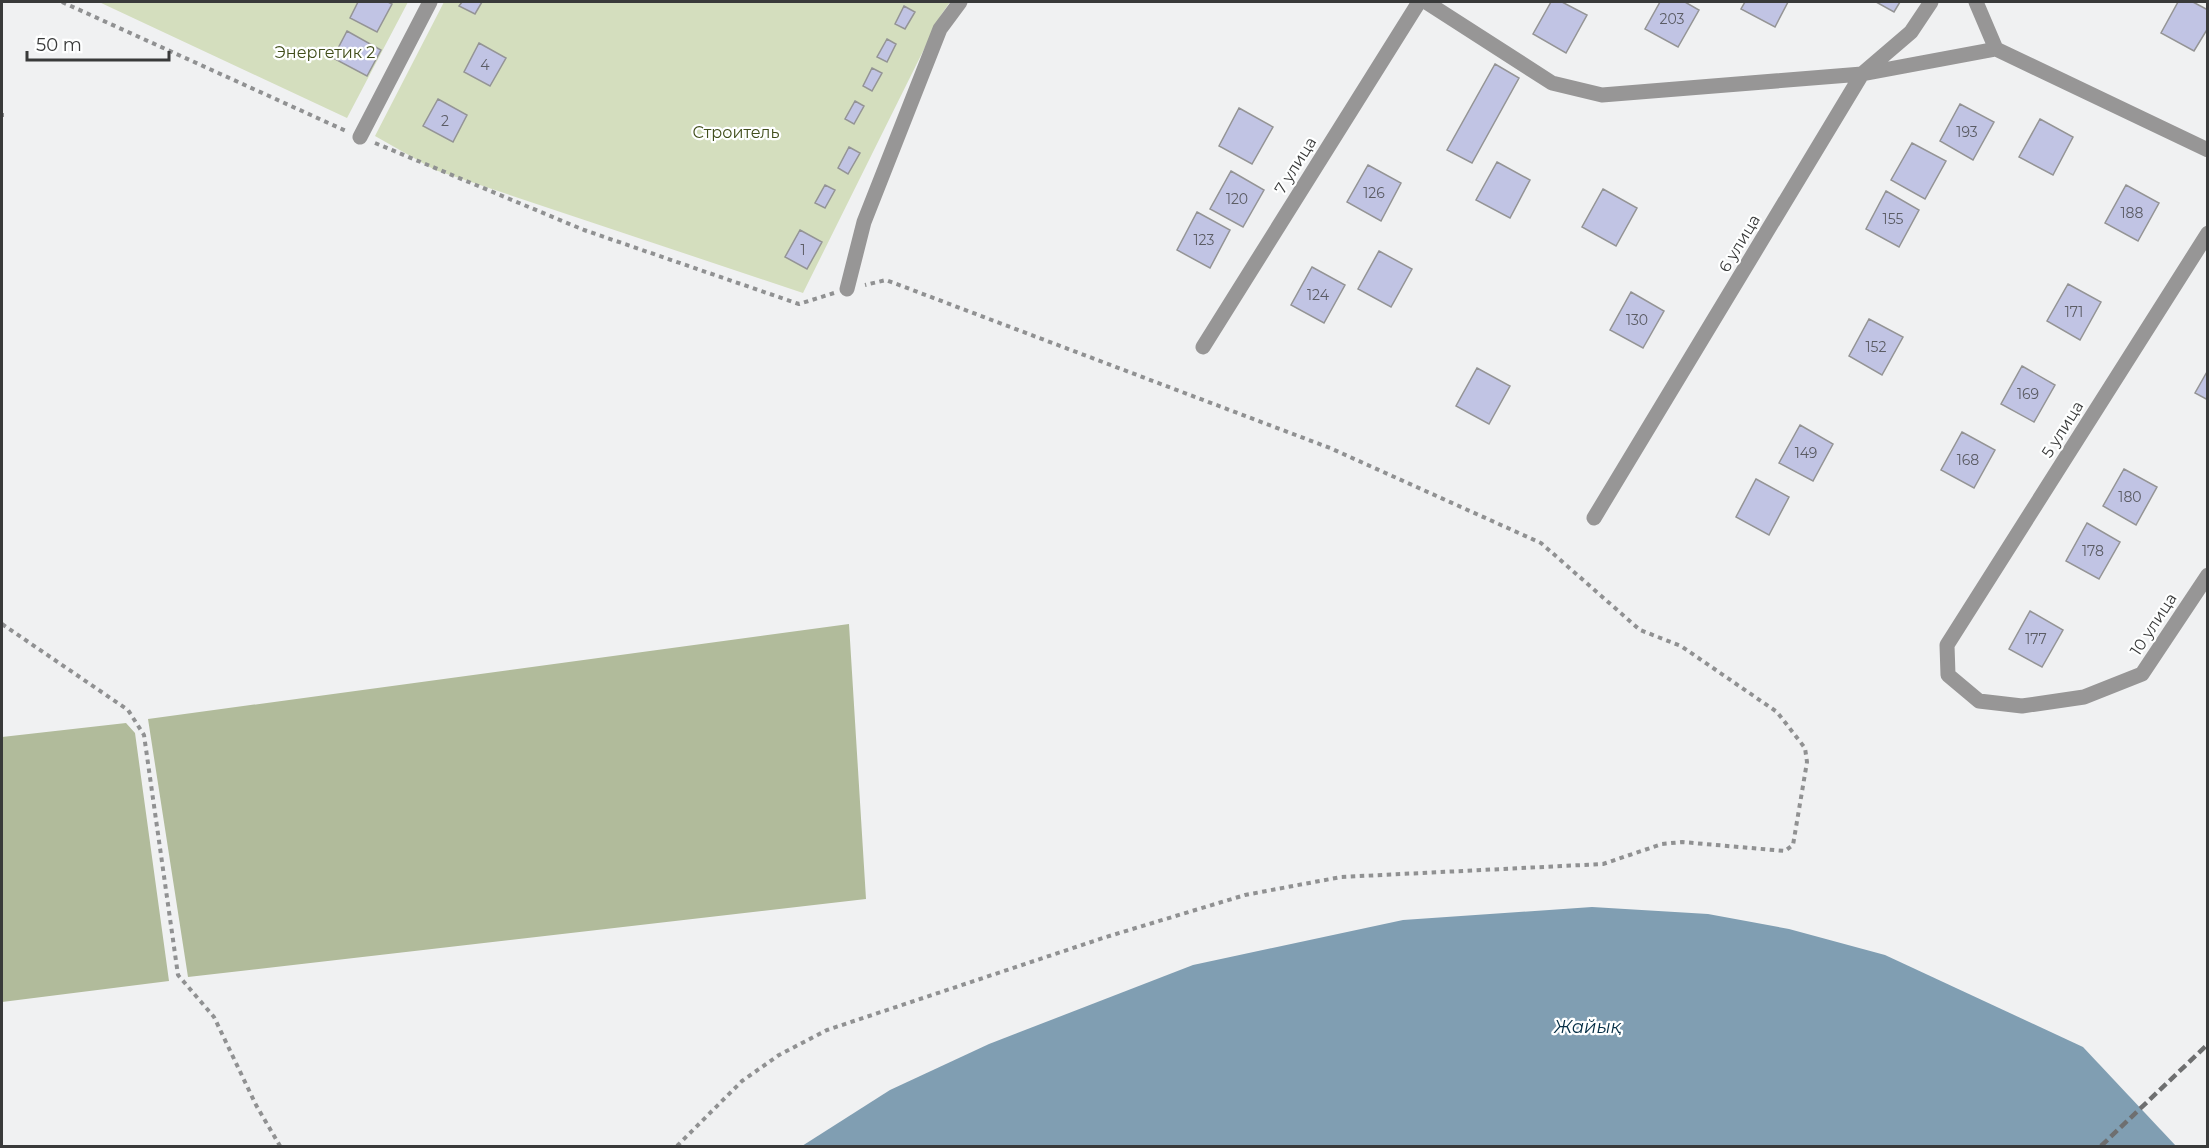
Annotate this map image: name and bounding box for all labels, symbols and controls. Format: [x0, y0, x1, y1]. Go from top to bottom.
house number: 203 [1660, 10, 1685, 28]
scale bar [27, 24, 170, 62]
text: 50 m [36, 34, 82, 56]
park label: Энергетик 2 [275, 43, 375, 62]
house number: 4 [480, 56, 490, 74]
house number: 2 [441, 112, 449, 130]
park label: Строитель [693, 123, 779, 142]
house number: 193 [1956, 123, 1978, 141]
street label: 7 улица [1271, 133, 1320, 197]
house number: 126 [1363, 184, 1385, 202]
house number: 120 [1226, 190, 1248, 208]
house number: 188 [2121, 204, 2144, 222]
house number: 155 [1883, 210, 1903, 228]
street label: 6 улица [1715, 211, 1764, 276]
house number: 123 [1194, 231, 1215, 249]
house number: 1 [800, 241, 806, 259]
house number: 124 [1307, 286, 1330, 304]
house number: 171 [2065, 303, 2083, 321]
house number: 130 [1626, 311, 1648, 329]
house number: 152 [1866, 338, 1886, 356]
house number: 169 [2017, 385, 2039, 403]
street label: 5 улица [2038, 397, 2087, 461]
house number: 149 [1795, 444, 1817, 462]
house number: 168 [1957, 451, 1979, 469]
house number: 180 [2118, 488, 2142, 506]
house number: 178 [2082, 542, 2104, 560]
street label: 10 улица [2126, 590, 2181, 659]
house number: 177 [2025, 630, 2047, 648]
water label: Жайық [1553, 1016, 1622, 1038]

